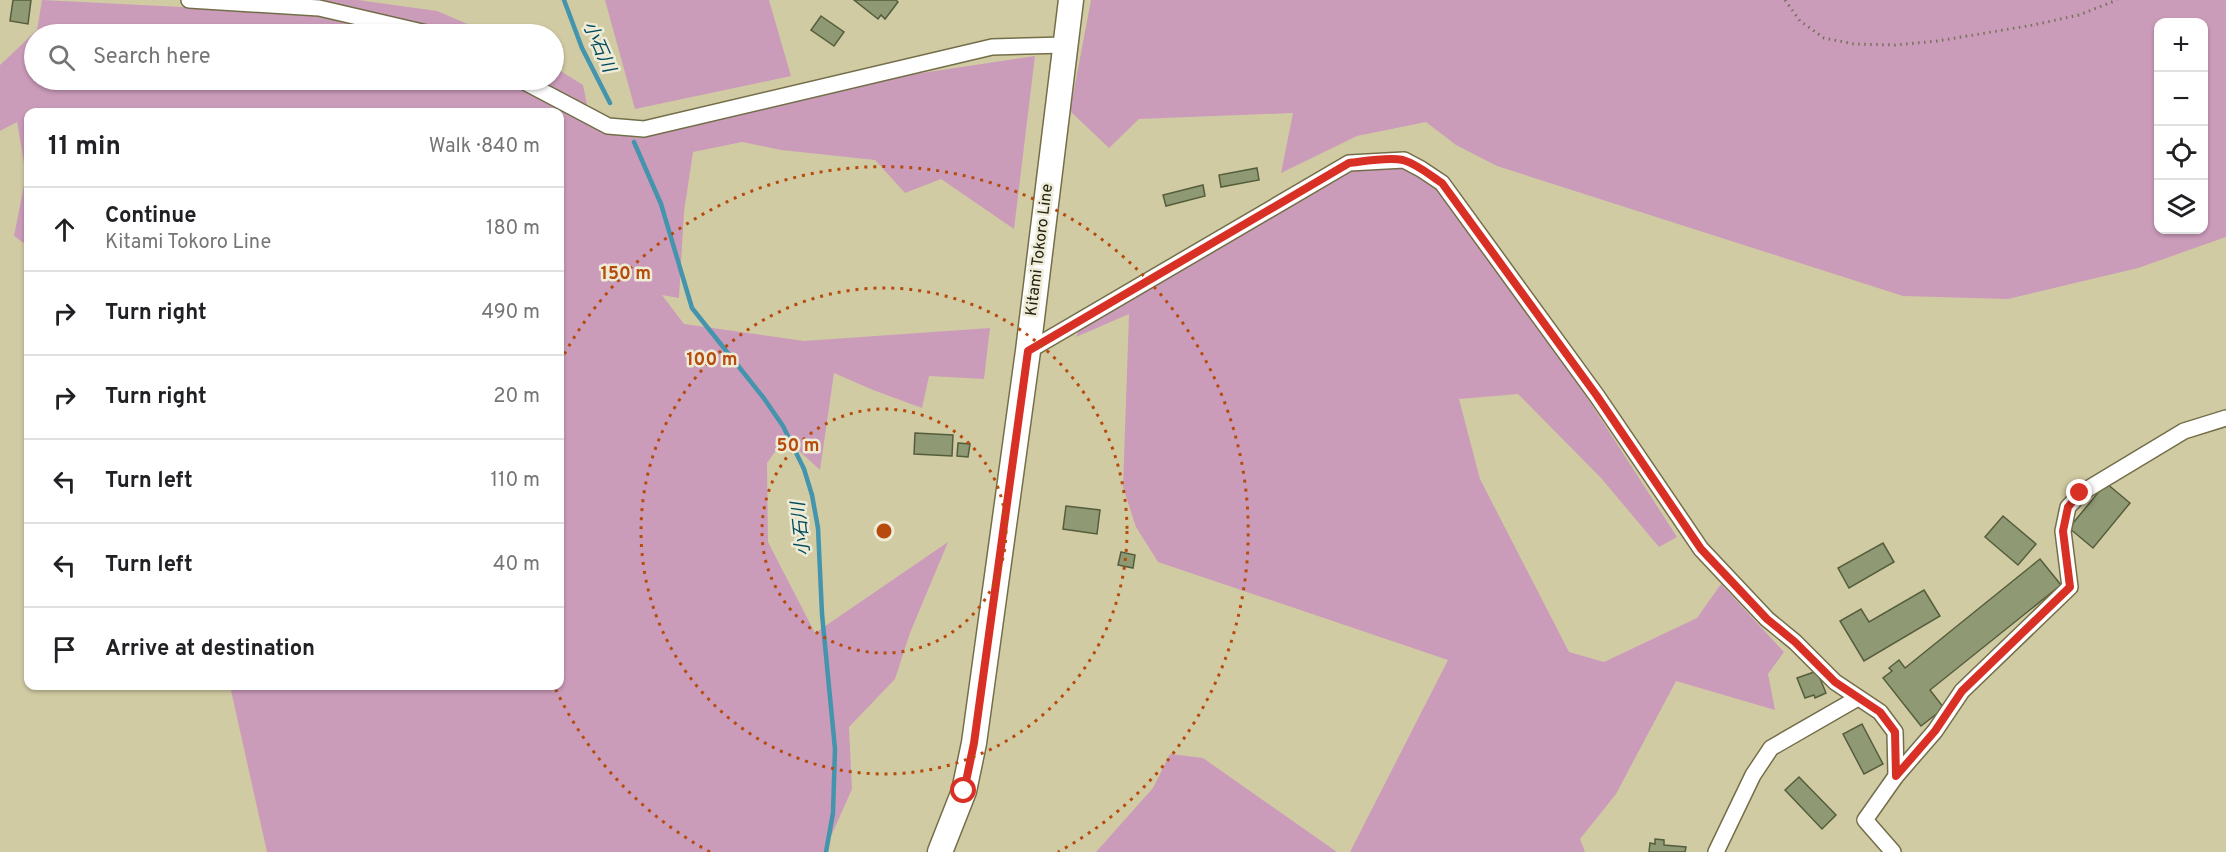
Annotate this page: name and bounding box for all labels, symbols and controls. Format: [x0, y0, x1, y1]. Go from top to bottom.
water label: 小石川 [577, 18, 620, 78]
map controls [2154, 18, 2208, 234]
button: + [2154, 18, 2208, 72]
search box [24, 24, 564, 90]
icon: search [45, 41, 78, 74]
text: Search here [93, 44, 211, 71]
button: − [2154, 72, 2208, 126]
button: locate [2154, 126, 2208, 180]
text: 11 min [48, 131, 121, 164]
text: Walk · 840 m [429, 134, 540, 160]
button: layers [2154, 180, 2208, 234]
street label: Kitami Tokoro Line [1022, 183, 1058, 317]
text: Continue [105, 203, 196, 230]
icon: ahead [48, 213, 81, 246]
text: 180 m [486, 216, 540, 242]
text: Kitami Tokoro Line [105, 230, 271, 256]
text: 150 m [601, 263, 651, 286]
icon: right [48, 297, 81, 330]
text: Turn right [105, 300, 207, 327]
text: 490 m [482, 300, 540, 326]
text: 100 m [686, 349, 738, 372]
icon: right [48, 381, 81, 414]
text: Turn right [105, 384, 207, 411]
text: 20 m [493, 384, 540, 410]
text: 50 m [776, 435, 820, 458]
icon: left [48, 465, 81, 498]
text: Turn left [105, 468, 193, 495]
text: 110 m [491, 468, 540, 494]
route end [2066, 479, 2092, 505]
water label: 小石川 [788, 499, 816, 557]
centre of rings [874, 521, 894, 541]
icon: left [48, 549, 81, 582]
text: Turn left [105, 552, 193, 579]
text: 40 m [493, 552, 540, 578]
icon: arrive [48, 633, 81, 666]
text: Arrive at destination [105, 636, 315, 663]
route start [950, 777, 976, 803]

